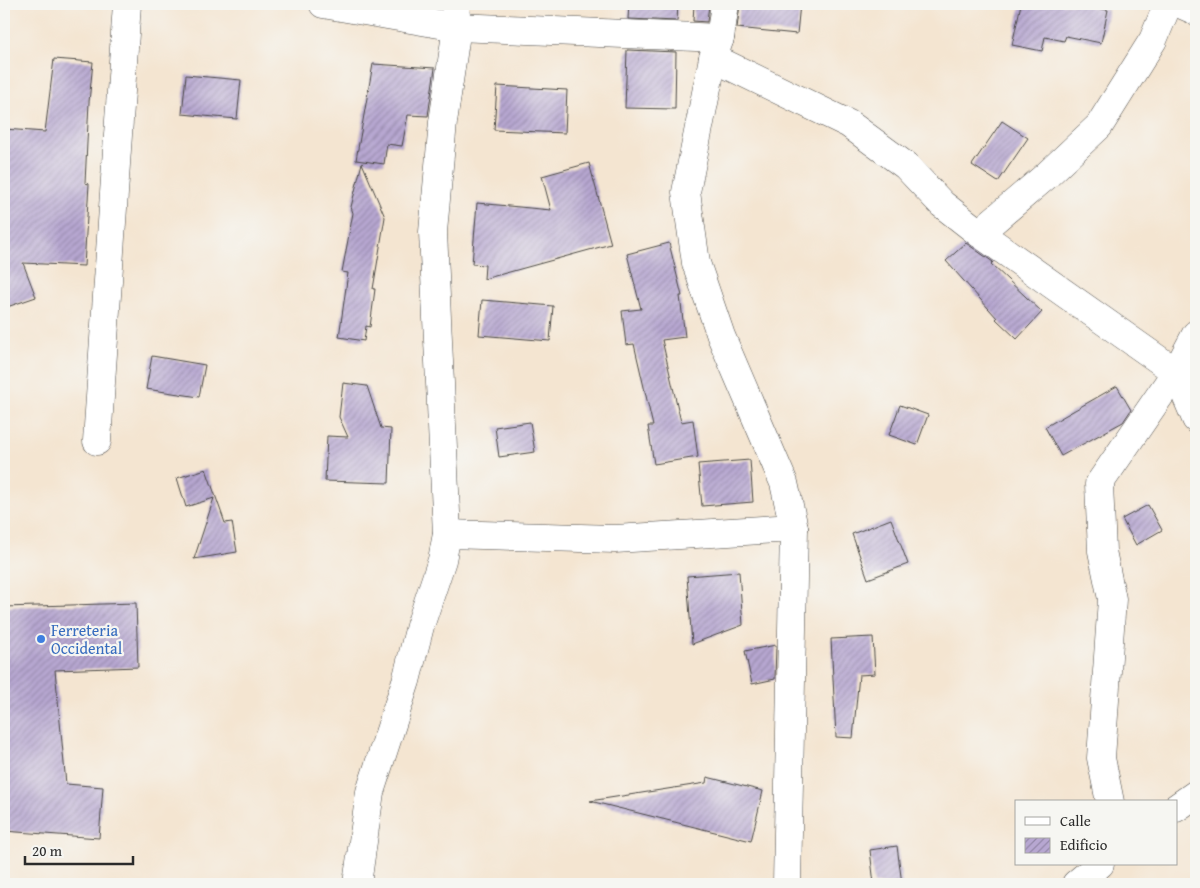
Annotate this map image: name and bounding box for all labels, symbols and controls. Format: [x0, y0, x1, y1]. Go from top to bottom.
place label: Ferreteria Occidental [51, 618, 123, 660]
marker: Ferreteria Occidental [35, 633, 47, 645]
legend [1015, 800, 1178, 866]
text: Calle [1060, 810, 1091, 831]
scale bar [25, 833, 132, 865]
text: Edificio [1060, 834, 1108, 855]
text: 20 m [32, 840, 63, 861]

